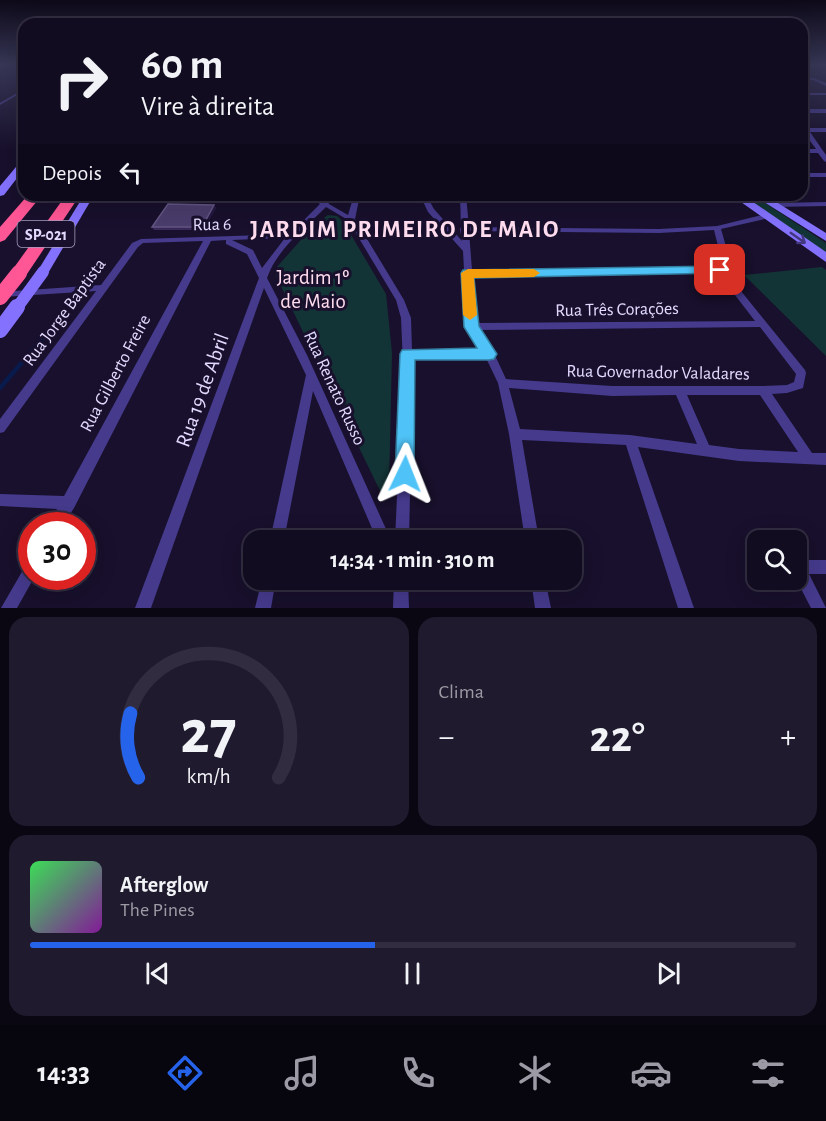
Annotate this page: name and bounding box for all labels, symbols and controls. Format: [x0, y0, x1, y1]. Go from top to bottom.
icon: right [42, 42, 120, 120]
text: 60 m [141, 44, 223, 86]
text: Vire à direita [141, 93, 275, 120]
icon: left [114, 156, 147, 189]
text: Depois [42, 162, 102, 184]
street label: Rua 6 [193, 216, 231, 234]
district label: JARDIM PRIMEIRO DE MAIO [250, 218, 560, 242]
road number: SP-021 [18, 221, 74, 247]
one-way arrow [790, 232, 806, 244]
pin [694, 244, 745, 295]
icon: arrive [703, 253, 736, 286]
street label: Rua Jorge Baptista [20, 256, 110, 370]
district label: Jardim 1º de Maio [277, 267, 349, 312]
street label: Rua Três Corações [555, 300, 679, 320]
street label: Rua Gilberto Freire [77, 312, 154, 435]
street label: Rua Renato Russo [300, 329, 368, 448]
street label: Rua 19 de Abril [172, 330, 233, 450]
street label: Rua Governador Valadares [566, 362, 750, 384]
position arrow [373, 442, 437, 506]
speed limit sign: 30 [18, 512, 96, 590]
map controls [747, 530, 807, 590]
button: search [747, 530, 807, 590]
text: 14:34 · 1 min · 310 m [330, 549, 495, 571]
text: Clima [439, 682, 484, 702]
text: 27 [181, 702, 237, 764]
text: 22° [589, 715, 645, 760]
text: − [439, 721, 454, 754]
text: + [780, 721, 796, 754]
text: km/h [187, 767, 231, 788]
text: Afterglow [120, 874, 208, 896]
text: The Pines [120, 900, 195, 920]
icon: previous [141, 957, 174, 990]
icon: pause [396, 957, 429, 990]
icon: next [652, 957, 685, 990]
icon: directions [164, 1052, 206, 1094]
icon: music [281, 1052, 323, 1094]
icon: phone [397, 1052, 439, 1094]
icon: climate [514, 1052, 556, 1094]
icon: car [630, 1052, 672, 1094]
icon: filters [747, 1052, 789, 1094]
text: 14:33 [37, 1059, 90, 1086]

